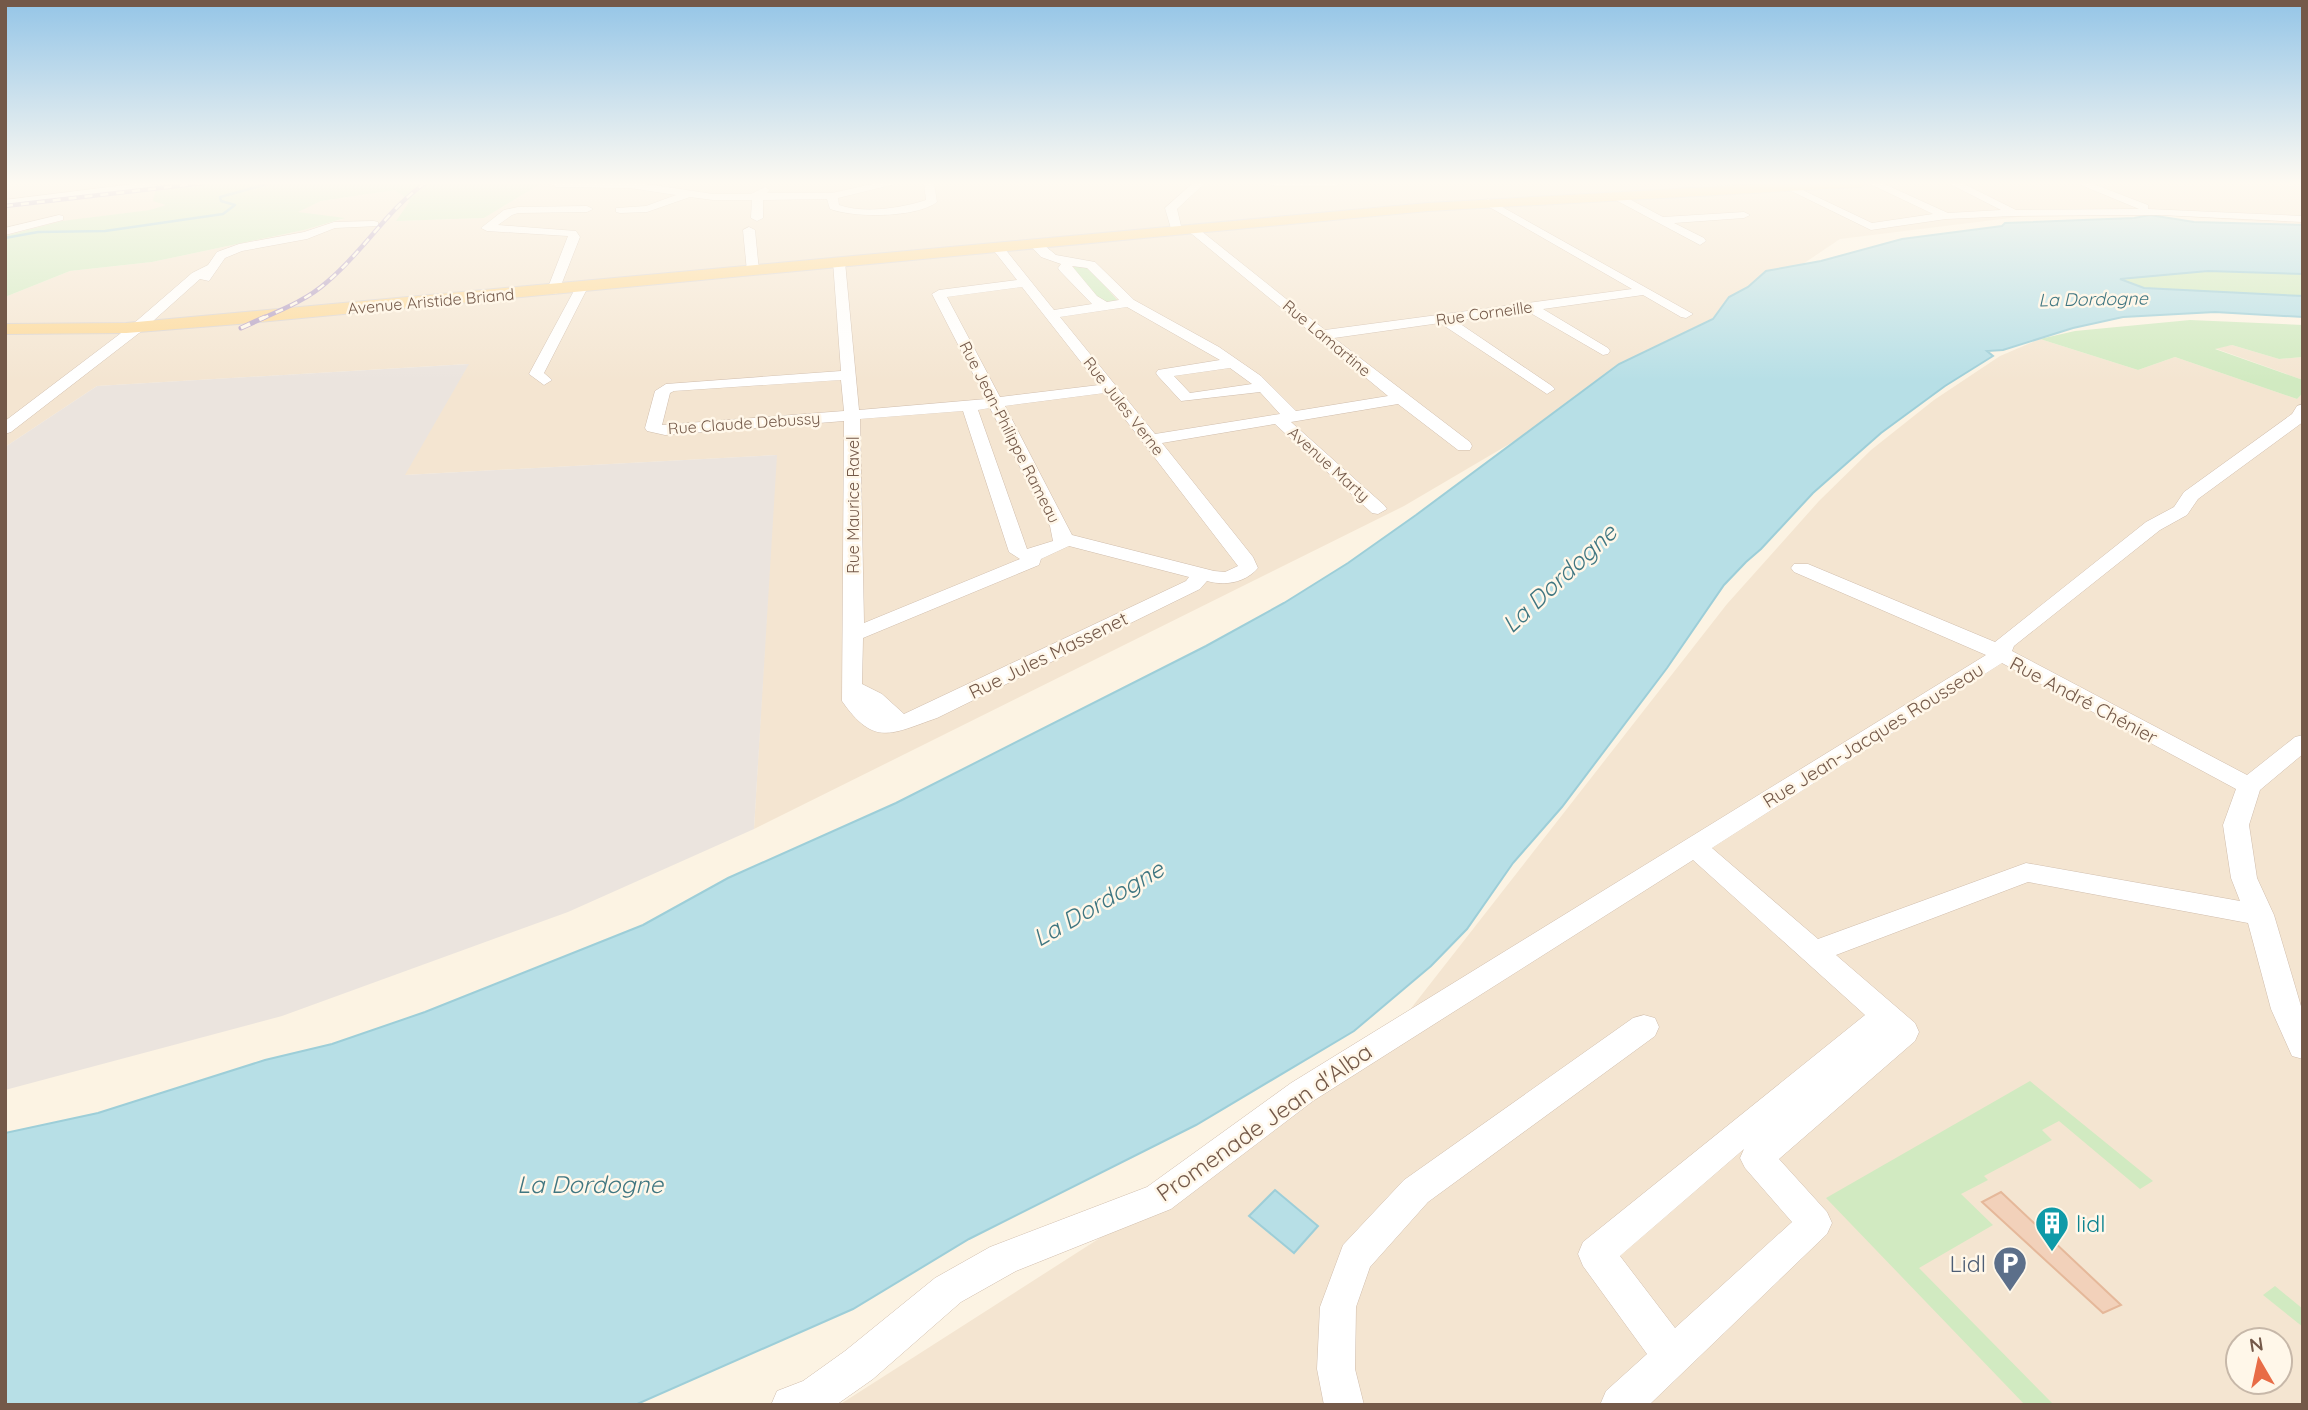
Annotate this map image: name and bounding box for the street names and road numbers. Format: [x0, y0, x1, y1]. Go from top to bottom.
street label: Avenue Aristide Briand [347, 284, 515, 318]
street label: Rue Lamartine [1279, 295, 1375, 381]
street label: Rue Corneille [1434, 296, 1534, 330]
street label: Rue Jean-Philippe Rameau [955, 338, 1065, 526]
street label: Rue Jules Verne [1079, 353, 1169, 459]
street label: Rue Claude Debussy [667, 408, 821, 438]
street label: Avenue Marty [1284, 422, 1374, 506]
street label: Rue Maurice Ravel [843, 436, 863, 574]
street label: Rue Jules Massenet [965, 606, 1131, 704]
street label: Rue André Chénier [2006, 651, 2163, 749]
street label: Rue Jean-Jacques Rousseau [1758, 657, 1988, 813]
street label: Promenade Jean d'Alba [1151, 1037, 1377, 1207]

